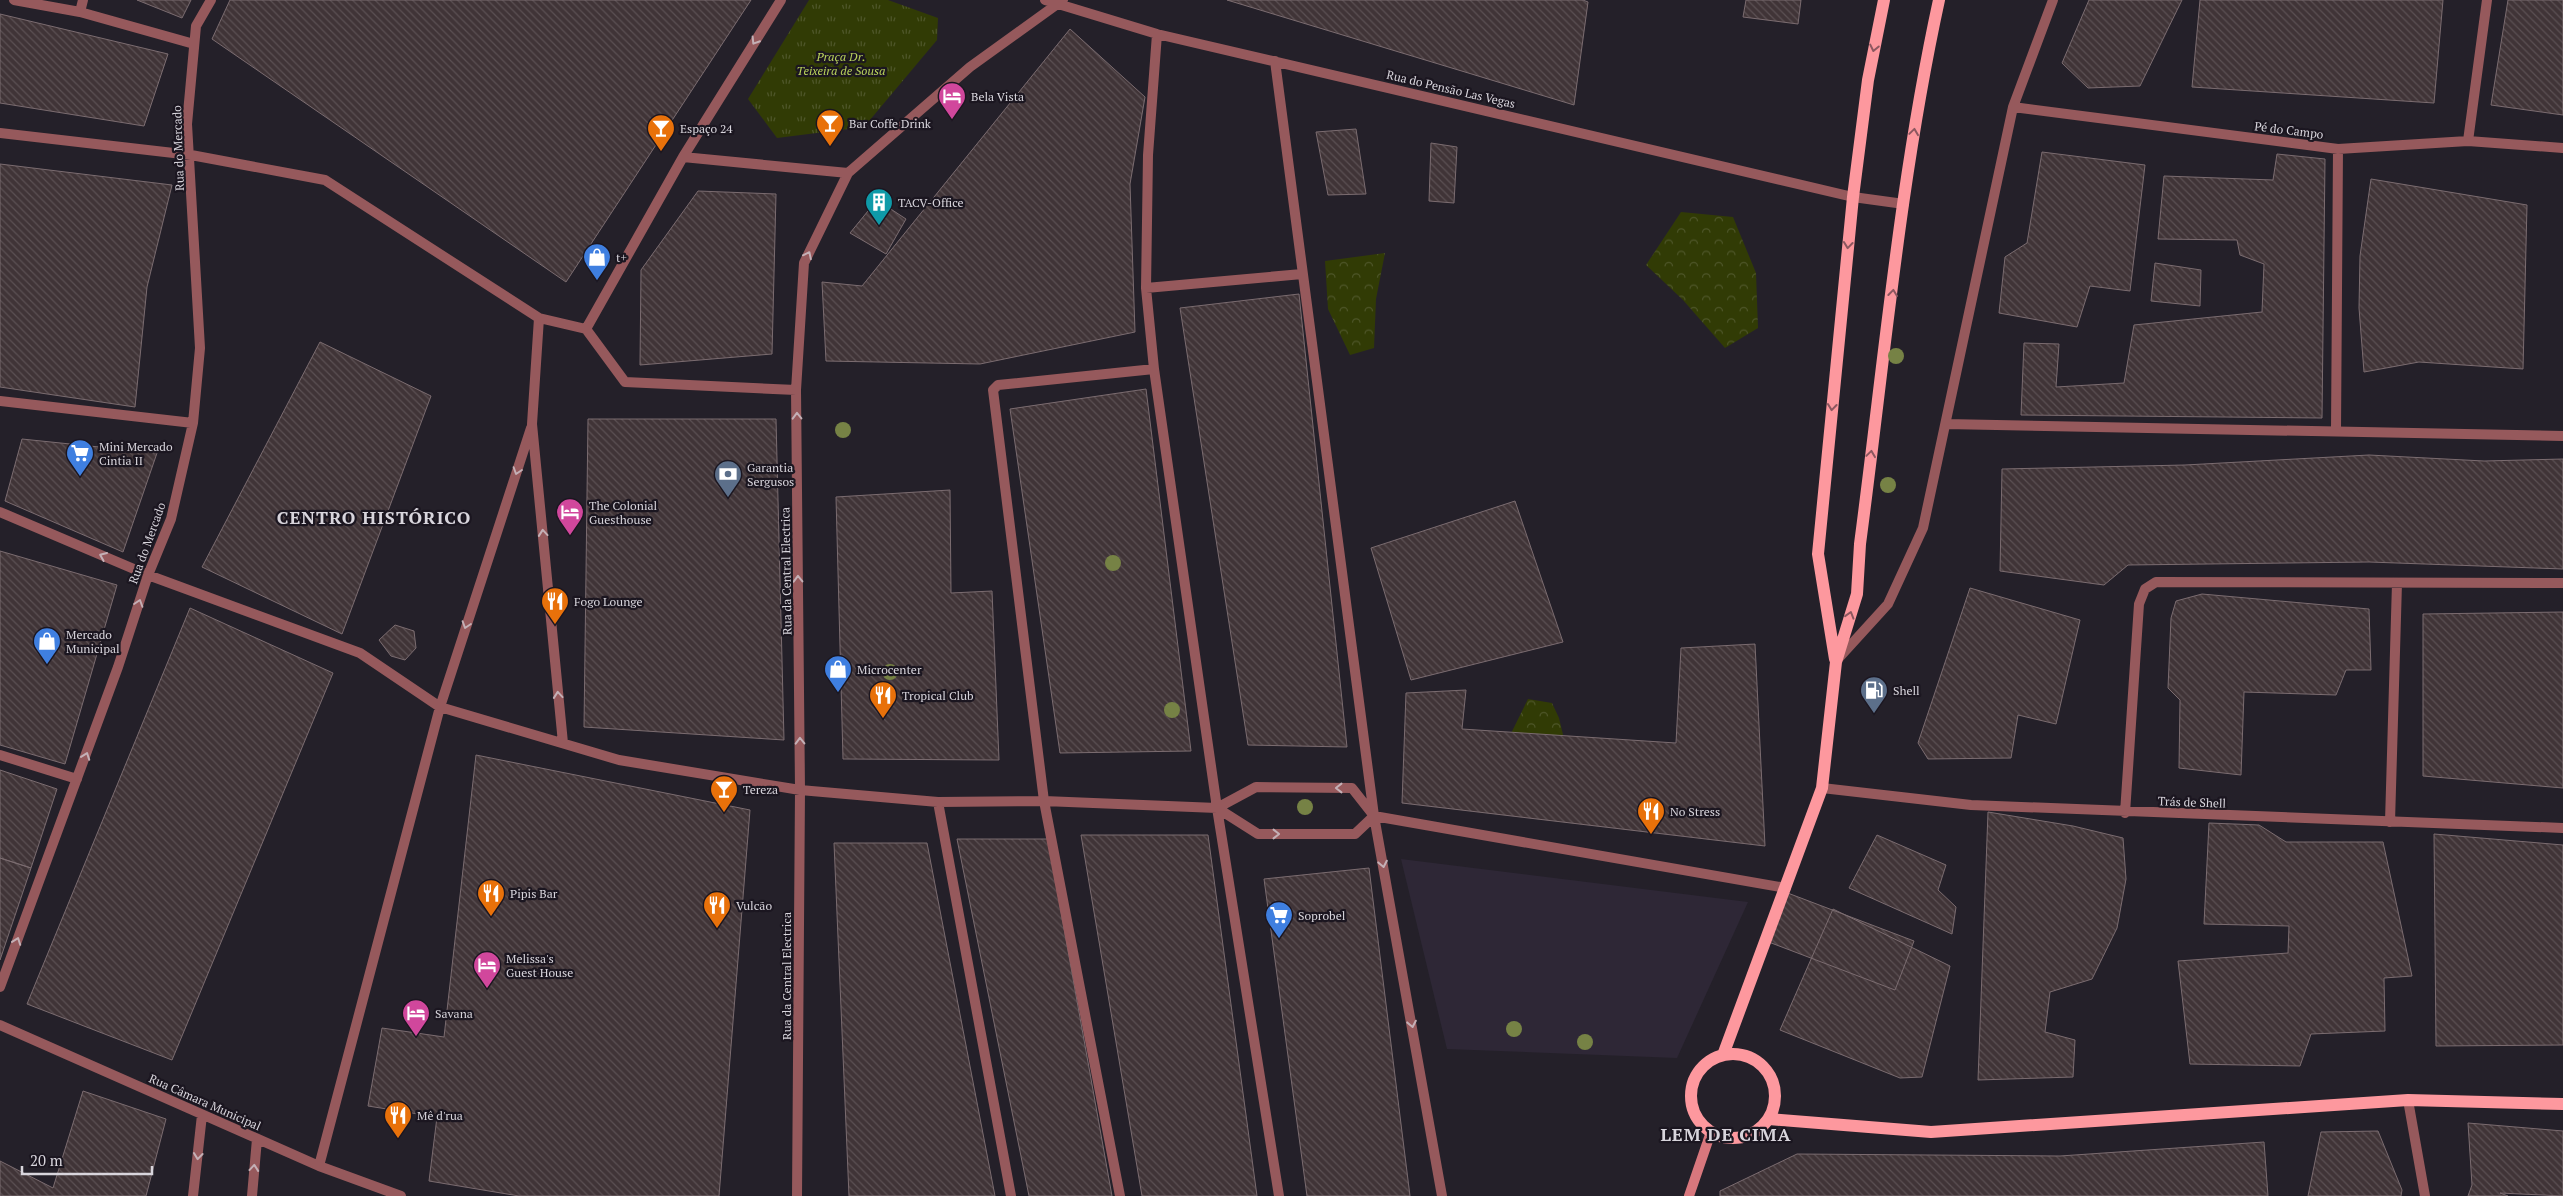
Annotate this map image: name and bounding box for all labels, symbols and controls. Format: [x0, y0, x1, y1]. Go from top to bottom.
one-way arrow [752, 36, 762, 45]
one-way arrow [1870, 43, 1880, 52]
park label: Praça Dr. Teixeira de Sousa [797, 49, 885, 78]
street label: Rua do Pensão Las Vegas [1385, 67, 1517, 111]
hotel icon: Bela Vista [937, 81, 967, 120]
place label: Bela Vista [971, 89, 1024, 104]
street label: Rua do Mercado [169, 105, 187, 191]
bar icon: Bar Coffe Drink [815, 108, 845, 147]
bar icon: Espaço 24 [646, 113, 676, 152]
place label: Bar Coffe Drink [849, 116, 932, 131]
street label: Pé do Campo [2254, 118, 2325, 142]
place label: Espaço 24 [680, 121, 733, 136]
one-way arrow [1909, 128, 1919, 137]
building icon: TACV-Office [864, 187, 894, 226]
place label: TACV-Office [898, 195, 964, 210]
one-way arrow [1843, 241, 1854, 249]
shop icon: t+ [582, 242, 612, 281]
place label: t+ [616, 250, 627, 265]
one-way arrow [802, 251, 812, 260]
one-way arrow [1887, 289, 1897, 298]
one-way arrow [1827, 403, 1838, 411]
one-way arrow [792, 412, 802, 420]
supermarket icon: Mini Mercado Cintia II [65, 438, 95, 477]
place label: Mini Mercado Cintia II [99, 439, 173, 468]
one-way arrow [1866, 450, 1876, 459]
bank icon: Garantia Sergusos [713, 459, 743, 498]
place label: Garantia Sergusos [747, 460, 794, 489]
one-way arrow [513, 466, 523, 474]
hotel icon: The Colonial Guesthouse [555, 497, 585, 536]
place label: The Colonial Guesthouse [589, 498, 658, 527]
street label: Rua do Mercado [125, 500, 169, 586]
district label: CENTRO HISTÓRICO [277, 505, 471, 529]
street label: Rua da Central Electrica [777, 507, 795, 635]
one-way arrow [538, 529, 549, 537]
one-way arrow [99, 551, 108, 562]
one-way arrow [793, 574, 803, 582]
restaurant icon: Fogo Lounge [540, 586, 570, 625]
place label: Fogo Lounge [574, 594, 643, 609]
one-way arrow [133, 599, 143, 608]
one-way arrow [1845, 611, 1855, 620]
one-way arrow [462, 620, 472, 629]
shop icon: Mercado Municipal [32, 626, 62, 665]
place label: Mercado Municipal [66, 627, 120, 656]
shop icon: Microcenter [823, 654, 853, 693]
place label: Microcenter [857, 662, 922, 677]
fuel station icon: Shell [1859, 675, 1889, 714]
restaurant icon: Tropical Club [868, 680, 898, 719]
place label: Shell [1893, 683, 1920, 698]
place label: Tropical Club [902, 688, 974, 703]
one-way arrow [553, 691, 564, 699]
one-way arrow [795, 737, 805, 744]
one-way arrow [80, 752, 90, 761]
bar icon: Tereza [709, 774, 739, 813]
place label: Tereza [743, 782, 778, 797]
one-way arrow [1334, 783, 1342, 793]
street label: Trás de Shell [2158, 793, 2227, 811]
restaurant icon: No Stress [1636, 796, 1666, 835]
place label: No Stress [1670, 804, 1720, 819]
one-way arrow [1272, 829, 1280, 839]
one-way arrow [1377, 860, 1387, 869]
restaurant icon: Pipis Bar [476, 878, 506, 917]
place label: Pipis Bar [510, 886, 558, 901]
restaurant icon: Vulcão [702, 890, 732, 929]
place label: Vulcão [736, 898, 772, 913]
supermarket icon: Soprobel [1264, 900, 1294, 939]
place label: Soprobel [1298, 908, 1346, 923]
street label: Rua da Central Electrica [779, 912, 794, 1040]
one-way arrow [11, 938, 21, 946]
hotel icon: Melissa's Guest House [472, 950, 502, 989]
place label: Melissa's Guest House [506, 951, 573, 980]
hotel icon: Savana [401, 998, 431, 1037]
place label: Savana [435, 1006, 473, 1021]
one-way arrow [1407, 1020, 1417, 1028]
street label: Rua Câmara Municipal [147, 1071, 264, 1134]
restaurant icon: Mê d'rua [383, 1100, 413, 1139]
place label: Mê d'rua [417, 1108, 463, 1123]
district label: LEM DE CIMA [1660, 1122, 1792, 1146]
scale bar [22, 1144, 152, 1176]
text: 20 m [30, 1150, 63, 1170]
one-way arrow [193, 1152, 204, 1160]
one-way arrow [249, 1163, 260, 1171]

